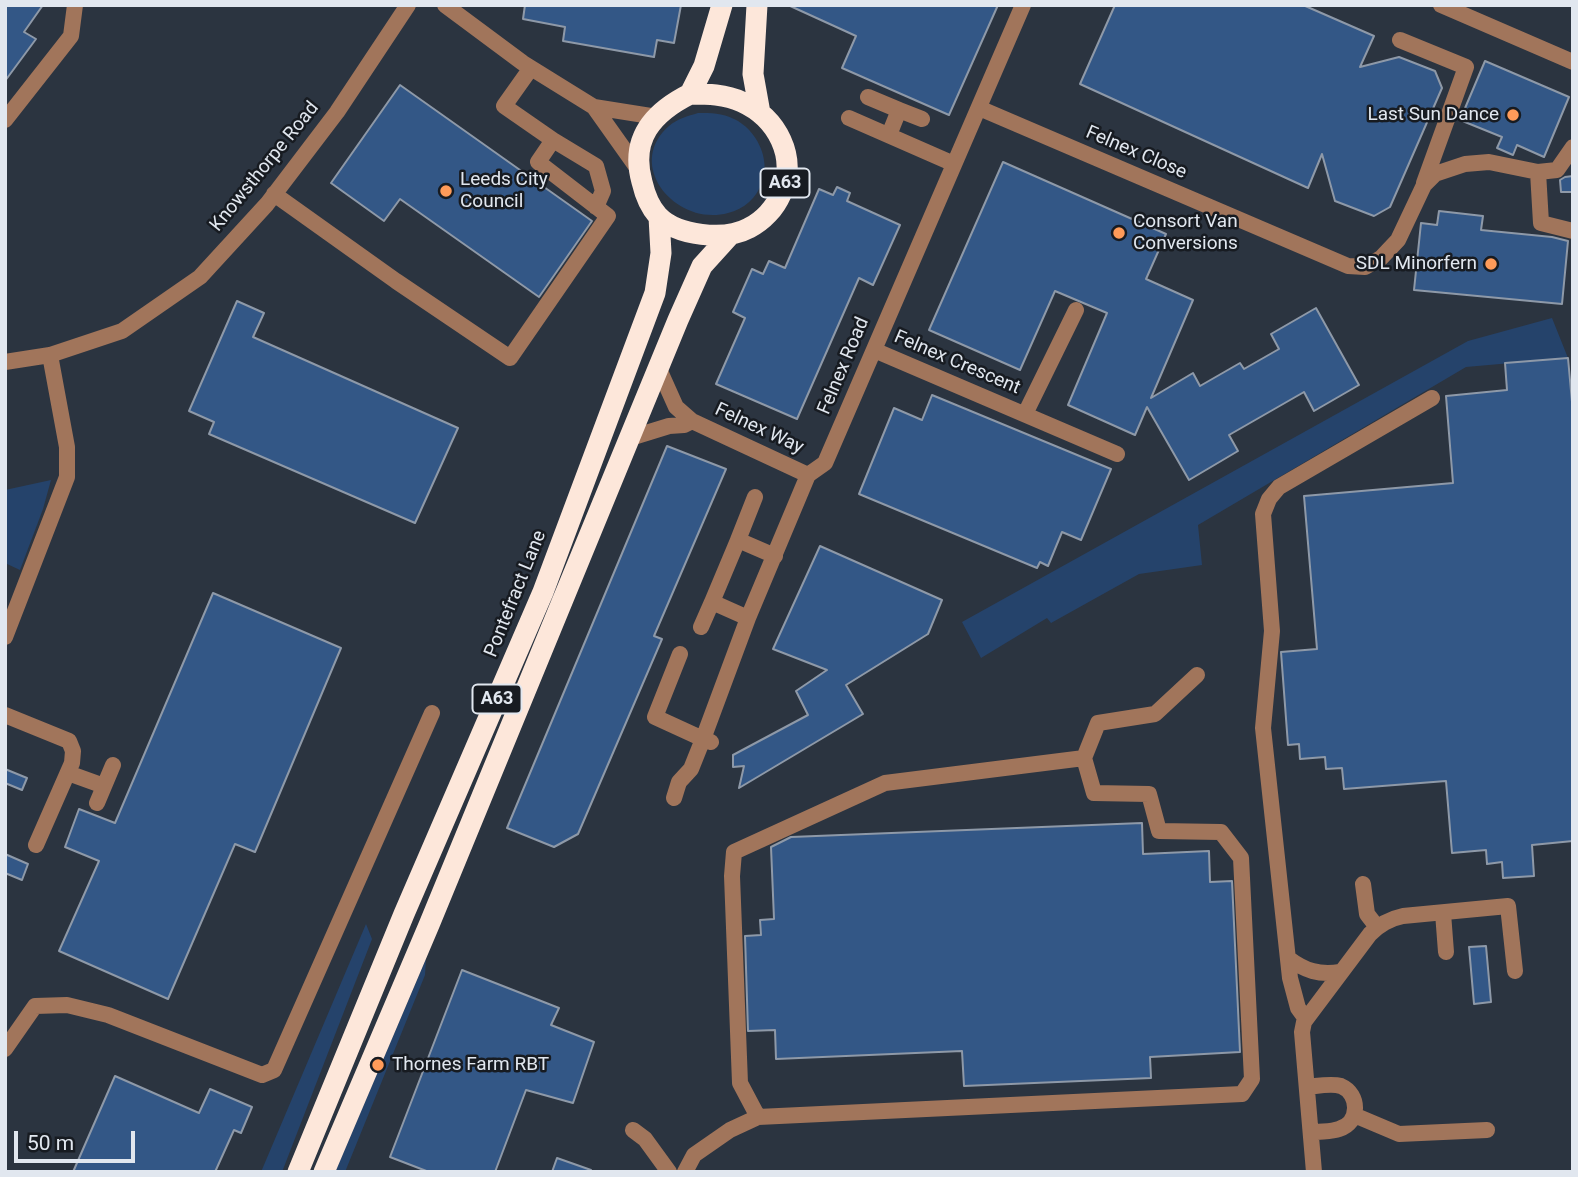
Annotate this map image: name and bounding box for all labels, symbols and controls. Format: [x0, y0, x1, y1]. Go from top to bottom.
street label: Knowsthorpe Road [206, 98, 324, 236]
place label: Last Sun Dance [1367, 104, 1499, 126]
marker: Last Sun Dance [1505, 107, 1521, 123]
street label: Felnex Close [1082, 122, 1190, 184]
road number: A63 [760, 168, 810, 198]
place label: Leeds City Council [460, 169, 548, 213]
marker: Leeds City Council [438, 183, 454, 199]
place label: Consort Van Conversions [1133, 211, 1238, 255]
marker: Consort Van Conversions [1111, 225, 1127, 241]
place label: SDL Minorfern [1356, 253, 1477, 275]
marker: SDL Minorfern [1483, 256, 1499, 272]
street label: Felnex Road [813, 314, 875, 418]
street label: Felnex Crescent [890, 326, 1024, 400]
street label: Felnex Way [711, 398, 807, 460]
street label: Pontefract Lane [480, 527, 552, 661]
road number: A63 [472, 684, 522, 714]
place label: Thornes Farm RBT [392, 1054, 549, 1076]
marker: Thornes Farm RBT [370, 1057, 386, 1073]
scale bar [18, 1118, 138, 1162]
text: 50 m [27, 1131, 74, 1155]

